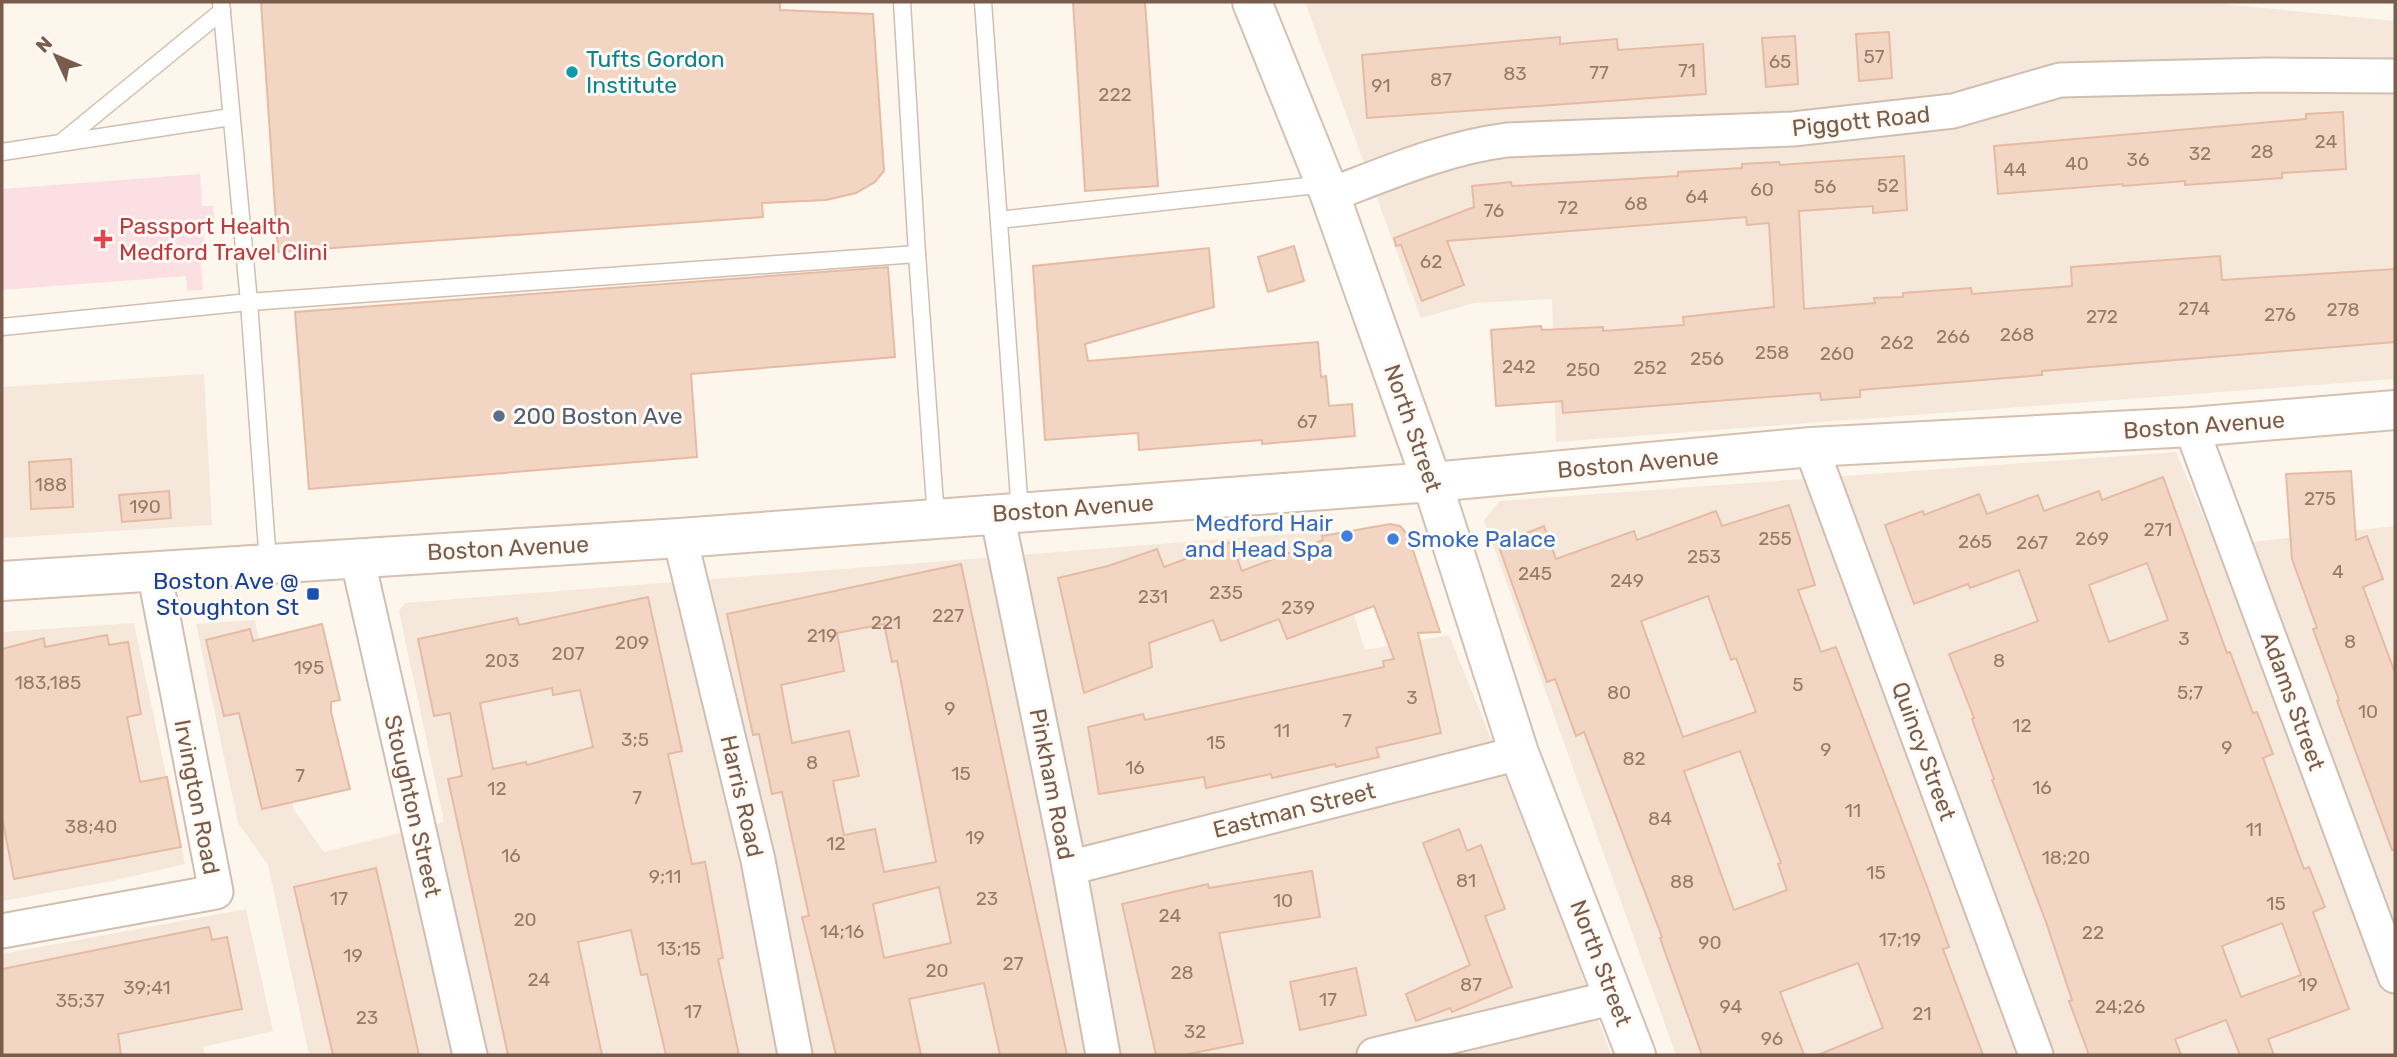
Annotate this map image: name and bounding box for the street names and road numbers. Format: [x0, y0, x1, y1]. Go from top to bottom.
street label: Piggott Road [1790, 100, 1932, 142]
street label: North Street [1378, 361, 1448, 495]
street label: Boston Avenue [2122, 405, 2286, 445]
street label: Boston Avenue [1556, 442, 1720, 484]
street label: Boston Avenue [991, 488, 1155, 528]
street label: Boston Avenue [426, 530, 590, 566]
street label: Adams Street [2255, 628, 2331, 774]
street label: Quincy Street [1886, 678, 1962, 824]
street label: Pinkham Road [1024, 706, 1080, 862]
street label: Stoughton Street [378, 712, 448, 900]
street label: Irvington Road [168, 717, 226, 877]
street label: Harris Road [714, 732, 770, 860]
street label: Eastman Street [1210, 776, 1378, 844]
street label: North Street [1564, 896, 1638, 1030]

